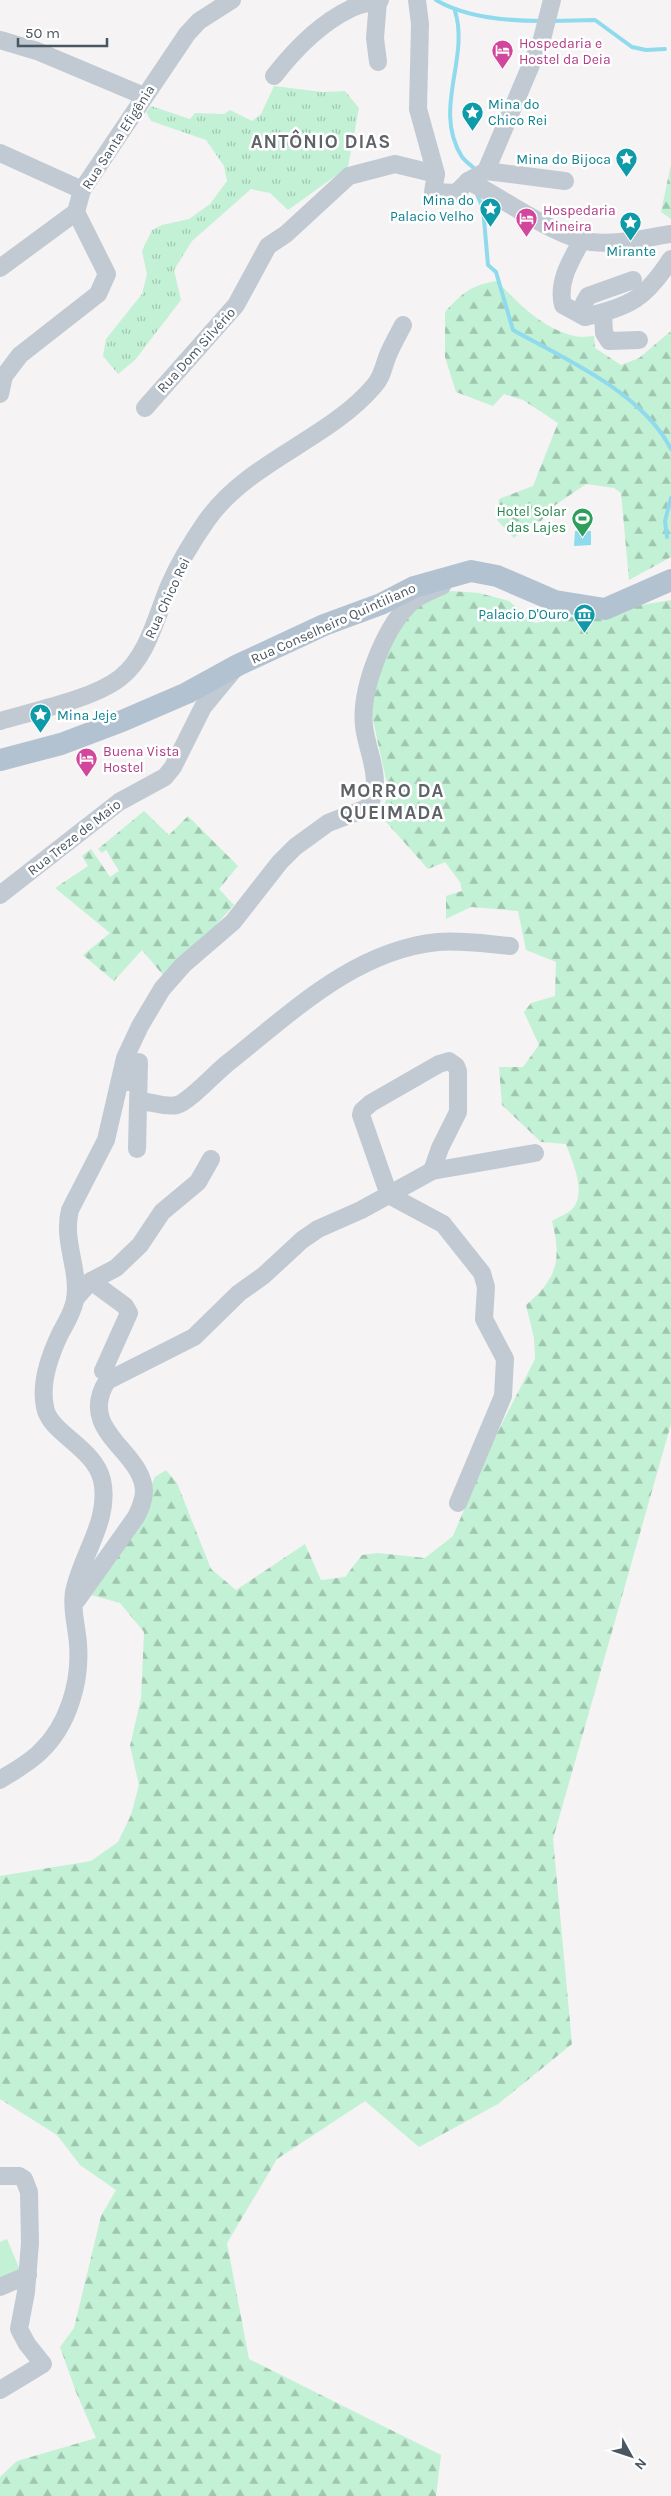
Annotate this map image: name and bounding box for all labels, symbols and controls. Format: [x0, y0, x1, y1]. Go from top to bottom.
scale bar [18, 15, 106, 47]
text: 50 m [25, 24, 60, 42]
place label: Hospedaria e Hostel da Deia [519, 35, 611, 68]
hotel icon: Hospedaria e Hostel da Deia [491, 39, 515, 70]
street label: Rua Santa Efigênia [78, 82, 159, 193]
place label: Mina do Chico Rei [488, 96, 547, 129]
place icon: Mina do Chico Rei [460, 100, 484, 131]
district label: ANTÔNIO DIAS [251, 129, 391, 153]
place icon: Mina do Bijoca [615, 147, 639, 178]
place label: Mina do Bijoca [516, 151, 611, 168]
place label: Mina do Palacio Velho [390, 192, 474, 225]
place icon: Mina do Palacio Velho [478, 196, 502, 227]
place label: Hospedaria Mineira [543, 202, 616, 235]
hotel icon: Hospedaria Mineira [515, 206, 539, 237]
place icon: Mirante [619, 211, 643, 242]
place label: Mirante [606, 243, 656, 260]
street label: Rua Dom Silvério [154, 304, 239, 397]
place label: Hotel Solar das Lajes [496, 503, 567, 536]
sports icon: Hotel Solar das Lajes [570, 507, 594, 538]
street label: Rua Chico Rei [141, 555, 194, 641]
street label: Rua Conselheiro Quintiliano [248, 579, 418, 668]
museum icon: Palacio D'Ouro [573, 602, 597, 633]
place label: Palacio D'Ouro [478, 606, 569, 623]
place icon: Mina Jeje [29, 703, 53, 734]
place label: Mina Jeje [57, 707, 117, 724]
place label: Buena Vista Hostel [103, 743, 179, 776]
hotel icon: Buena Vista Hostel [75, 747, 99, 778]
district label: MORRO DA QUEIMADA [340, 780, 444, 824]
street label: Rua Treze de Maio [24, 796, 124, 879]
north arrow [606, 2431, 656, 2481]
text: N [631, 2455, 650, 2473]

